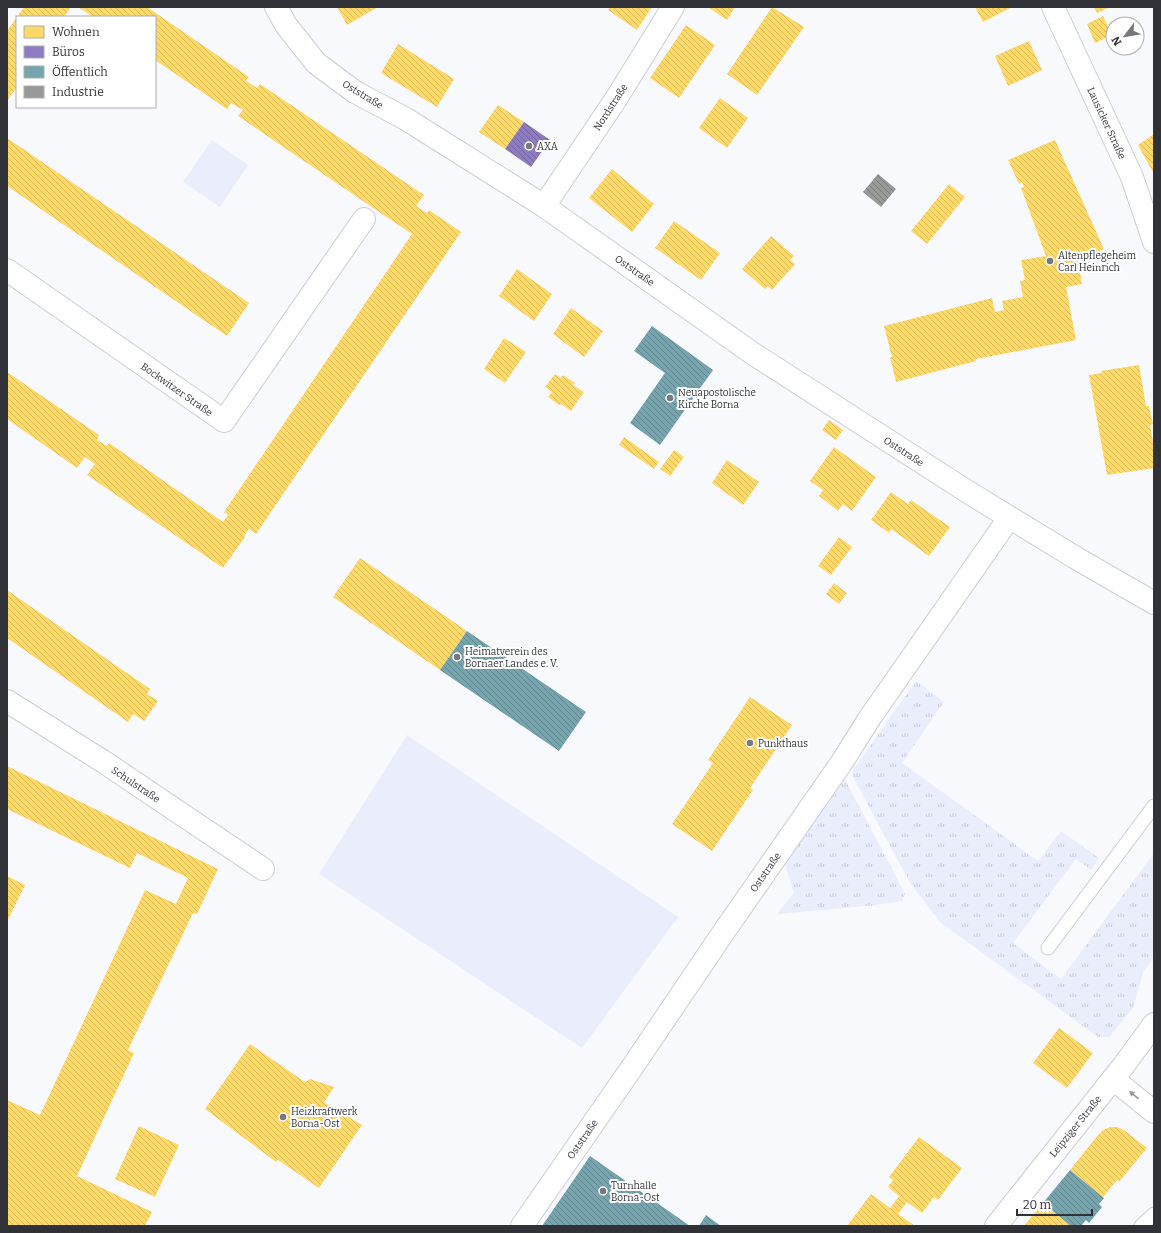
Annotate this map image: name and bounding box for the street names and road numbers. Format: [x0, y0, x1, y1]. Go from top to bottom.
street label: Oststraße [340, 78, 385, 112]
street label: Nordstraße [591, 82, 630, 133]
street label: Lausicker Straße [1084, 86, 1128, 161]
street label: Oststraße [612, 253, 657, 289]
street label: Bockwitzer Straße [138, 361, 215, 419]
street label: Oststraße [881, 434, 926, 469]
street label: Schulstraße [109, 764, 162, 805]
street label: Oststraße [748, 850, 784, 895]
street label: Leipziger Straße [1047, 1093, 1104, 1160]
street label: Oststraße [565, 1117, 601, 1162]

